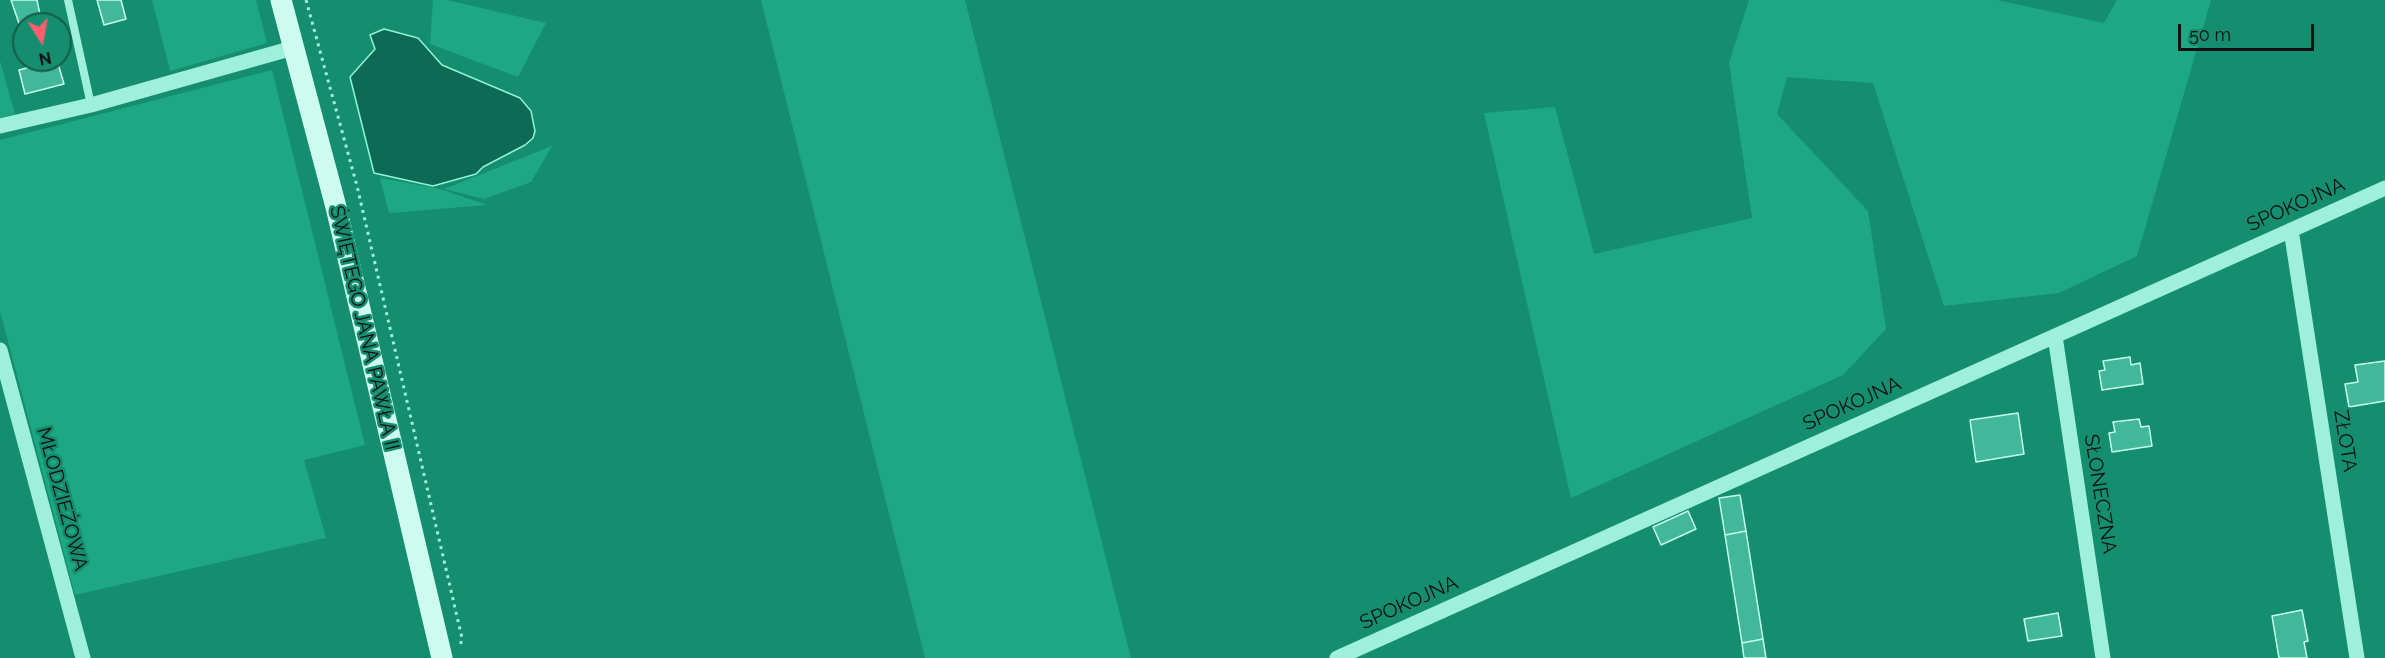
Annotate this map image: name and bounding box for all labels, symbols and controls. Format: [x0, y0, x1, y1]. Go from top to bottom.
north arrow [12, 12, 72, 72]
scale bar [2181, 12, 2318, 50]
text: 50 m [2189, 24, 2231, 45]
text: N [37, 48, 53, 69]
street label: SPOKOJNA [2243, 173, 2349, 237]
street label: ŚWIĘTEGO JANA PAWŁA II [324, 203, 404, 453]
street label: SPOKOJNA [1799, 372, 1905, 436]
street label: ZŁOTA [2328, 408, 2362, 474]
street label: MŁODZIEŻOWA [31, 425, 93, 573]
street label: SŁONECZNA [2079, 432, 2121, 556]
street label: SPOKOJNA [1356, 571, 1462, 635]

